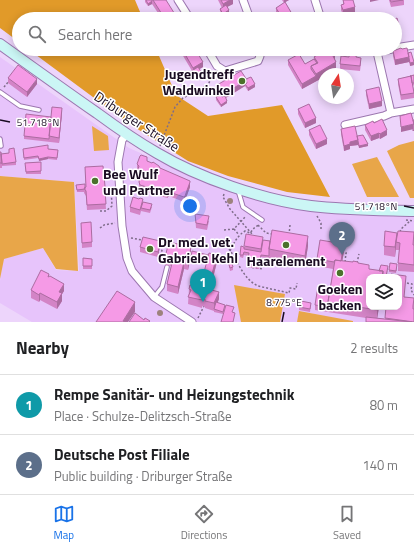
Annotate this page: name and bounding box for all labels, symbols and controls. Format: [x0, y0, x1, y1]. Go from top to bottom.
search box [12, 12, 402, 56]
icon: search [26, 23, 48, 45]
text: Search here [58, 23, 132, 46]
place label: Jugendtreff Waldwinkel [162, 63, 234, 100]
north arrow [318, 68, 354, 104]
marker: Jugendtreff Waldwinkel [237, 76, 247, 86]
street label: Driburger Straße [90, 86, 184, 156]
text: 51.718°N [17, 115, 59, 130]
place label: Bee Wulf und Partner [103, 163, 175, 200]
marker: Bee Wulf und Partner [90, 176, 100, 186]
your location [180, 196, 200, 216]
text: 51.718°N [355, 199, 397, 214]
pin: 2 [329, 222, 355, 255]
place label: Dr. med. vet. Gabriele Kehl [158, 231, 238, 268]
marker: Haarelement [281, 240, 291, 250]
marker: Dr. med. vet. Gabriele Kehl [145, 244, 155, 254]
place label: Haarelement [247, 250, 325, 271]
marker: Goeken backen [335, 268, 345, 278]
pin: 1 [190, 269, 216, 302]
map controls [366, 274, 402, 310]
button: layers [366, 274, 402, 310]
place label: Goeken backen [317, 278, 363, 315]
text: 8.775°E [266, 295, 302, 310]
text: Nearby [16, 335, 69, 361]
text: 2 results [350, 338, 398, 358]
text: Rempe Sanitär- und Heizungstechnik [54, 383, 294, 406]
text: 1 [25, 395, 33, 415]
text: 80 m [370, 395, 398, 415]
text: Place · Schulze-Delitzsch-Straße [54, 406, 232, 426]
text: Deutsche Post Filiale [54, 443, 190, 466]
text: 2 [25, 455, 33, 475]
text: 140 m [362, 455, 398, 475]
text: Public building · Driburger Straße [54, 466, 232, 486]
tab: Map [53, 503, 75, 543]
tab: Directions [181, 503, 227, 543]
tab: Saved [333, 503, 361, 543]

